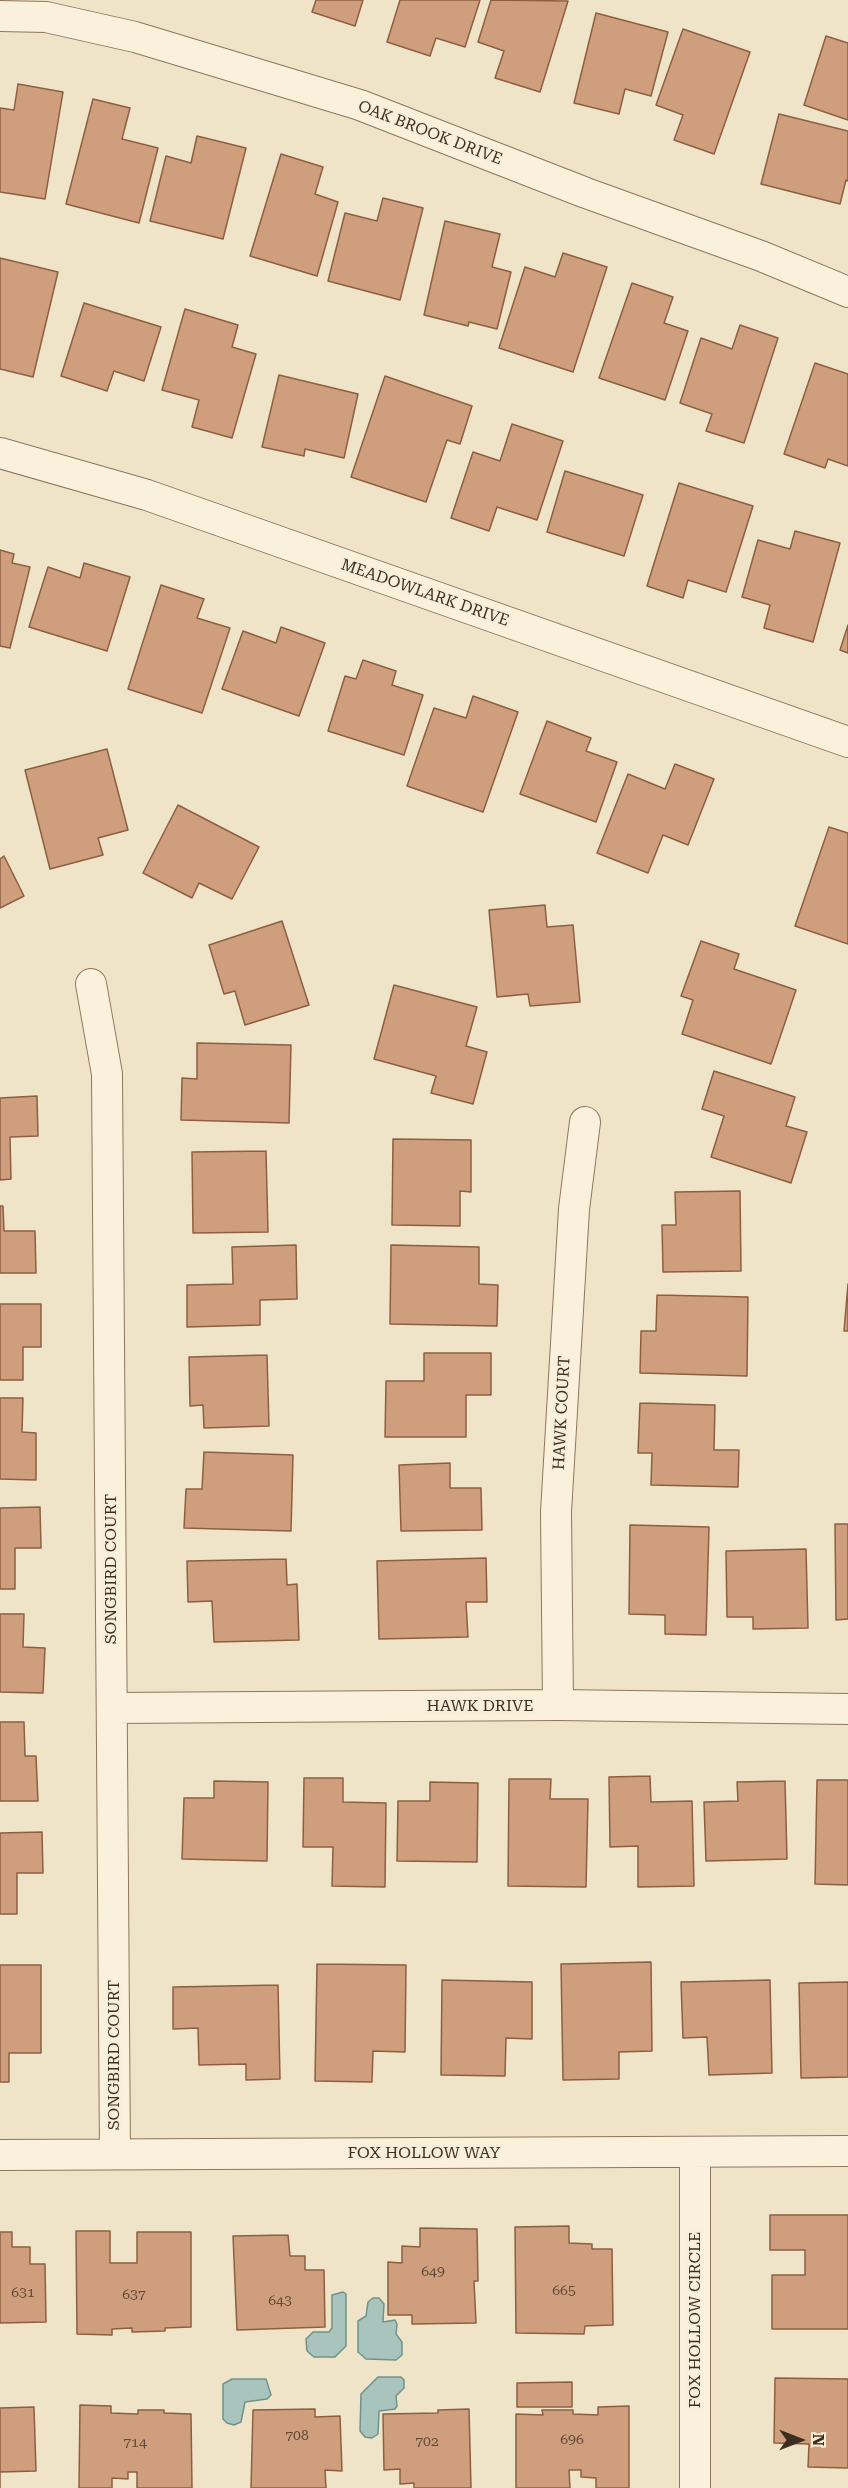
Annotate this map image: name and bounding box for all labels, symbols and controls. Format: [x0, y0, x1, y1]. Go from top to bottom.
street label: OAK BROOK DRIVE [355, 97, 505, 169]
street label: MEADOWLARK DRIVE [338, 555, 512, 631]
street label: HAWK COURT [549, 1355, 575, 1471]
street label: SONGBIRD COURT [101, 1494, 121, 1644]
street label: HAWK DRIVE [427, 1696, 533, 1716]
street label: SONGBIRD COURT [104, 1980, 124, 2130]
street label: FOX HOLLOW WAY [347, 2143, 501, 2163]
street label: FOX HOLLOW CIRCLE [685, 2232, 705, 2408]
house number: 649 [421, 2264, 445, 2280]
house number: 665 [552, 2283, 576, 2299]
house number: 631 [11, 2285, 35, 2301]
house number: 637 [122, 2287, 146, 2303]
house number: 643 [268, 2293, 292, 2309]
north arrow [770, 2410, 830, 2470]
house number: 708 [285, 2428, 309, 2444]
house number: 696 [560, 2432, 584, 2448]
house number: 702 [415, 2434, 439, 2450]
text: N [809, 2434, 828, 2446]
house number: 714 [123, 2435, 147, 2451]

